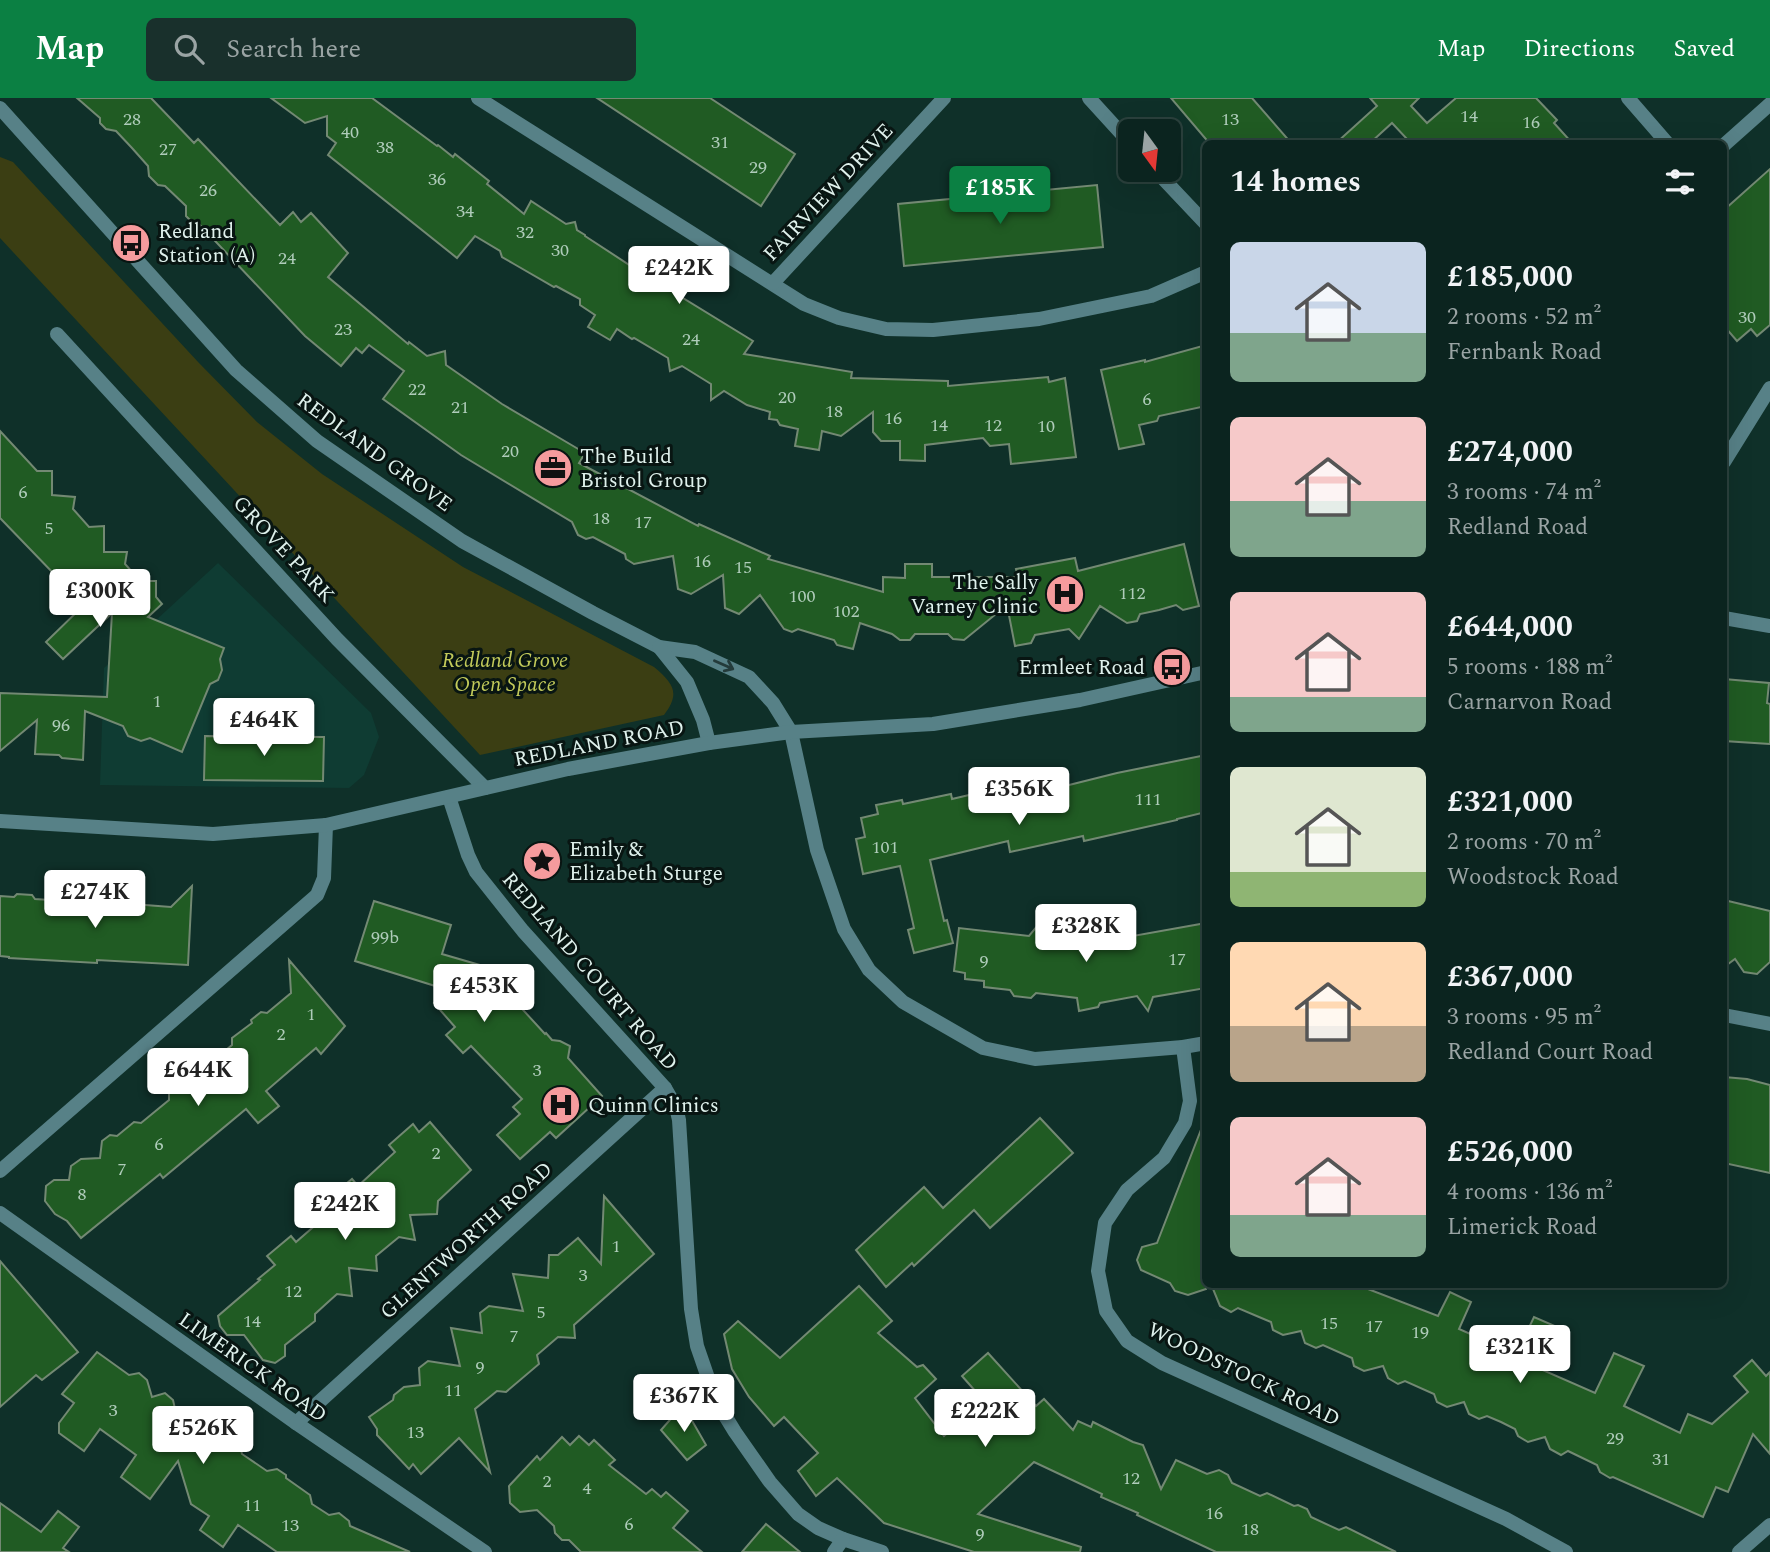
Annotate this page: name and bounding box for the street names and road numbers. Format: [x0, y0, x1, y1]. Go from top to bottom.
street label: FAIRVIEW DRIVE [756, 116, 901, 269]
street label: REDLAND GROVE [290, 385, 459, 520]
street label: GROVE PARK [225, 489, 342, 611]
street label: REDLAND ROAD [511, 712, 687, 776]
street label: REDLAND COURT ROAD [494, 865, 685, 1078]
street label: GLENTWORTH ROAD [373, 1154, 560, 1327]
street label: LIMERICK ROAD [172, 1305, 333, 1431]
street label: WOODSTOCK ROAD [1142, 1314, 1345, 1435]

